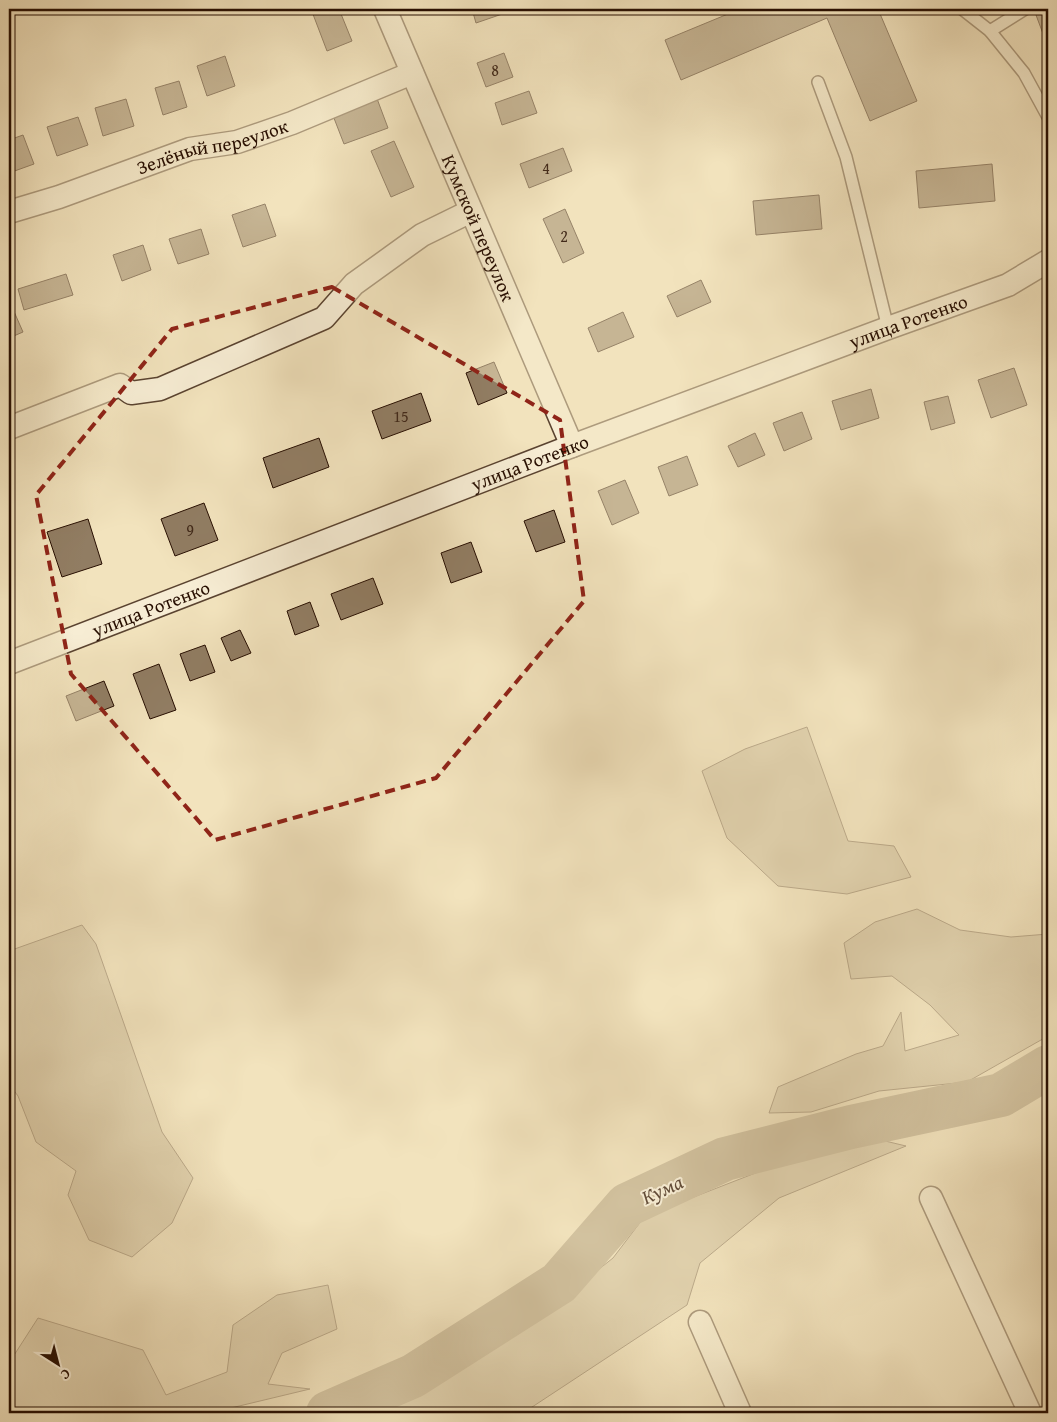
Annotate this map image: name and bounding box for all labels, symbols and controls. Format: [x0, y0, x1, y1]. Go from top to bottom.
house number: 8 [491, 58, 499, 82]
street label: Зелёный переулок [133, 111, 292, 181]
street label: Кумской переулок [435, 150, 522, 306]
house number: 4 [542, 156, 550, 180]
house number: 2 [560, 224, 568, 248]
street label: улица Ротенко [844, 287, 971, 356]
house number: 15 [393, 404, 409, 428]
street label: улица Ротенко [466, 427, 593, 498]
house number: 9 [186, 518, 194, 542]
street label: улица Ротенко [87, 573, 214, 644]
water label: Кума [637, 1167, 688, 1211]
north arrow [32, 1340, 82, 1390]
text: С [56, 1364, 75, 1385]

